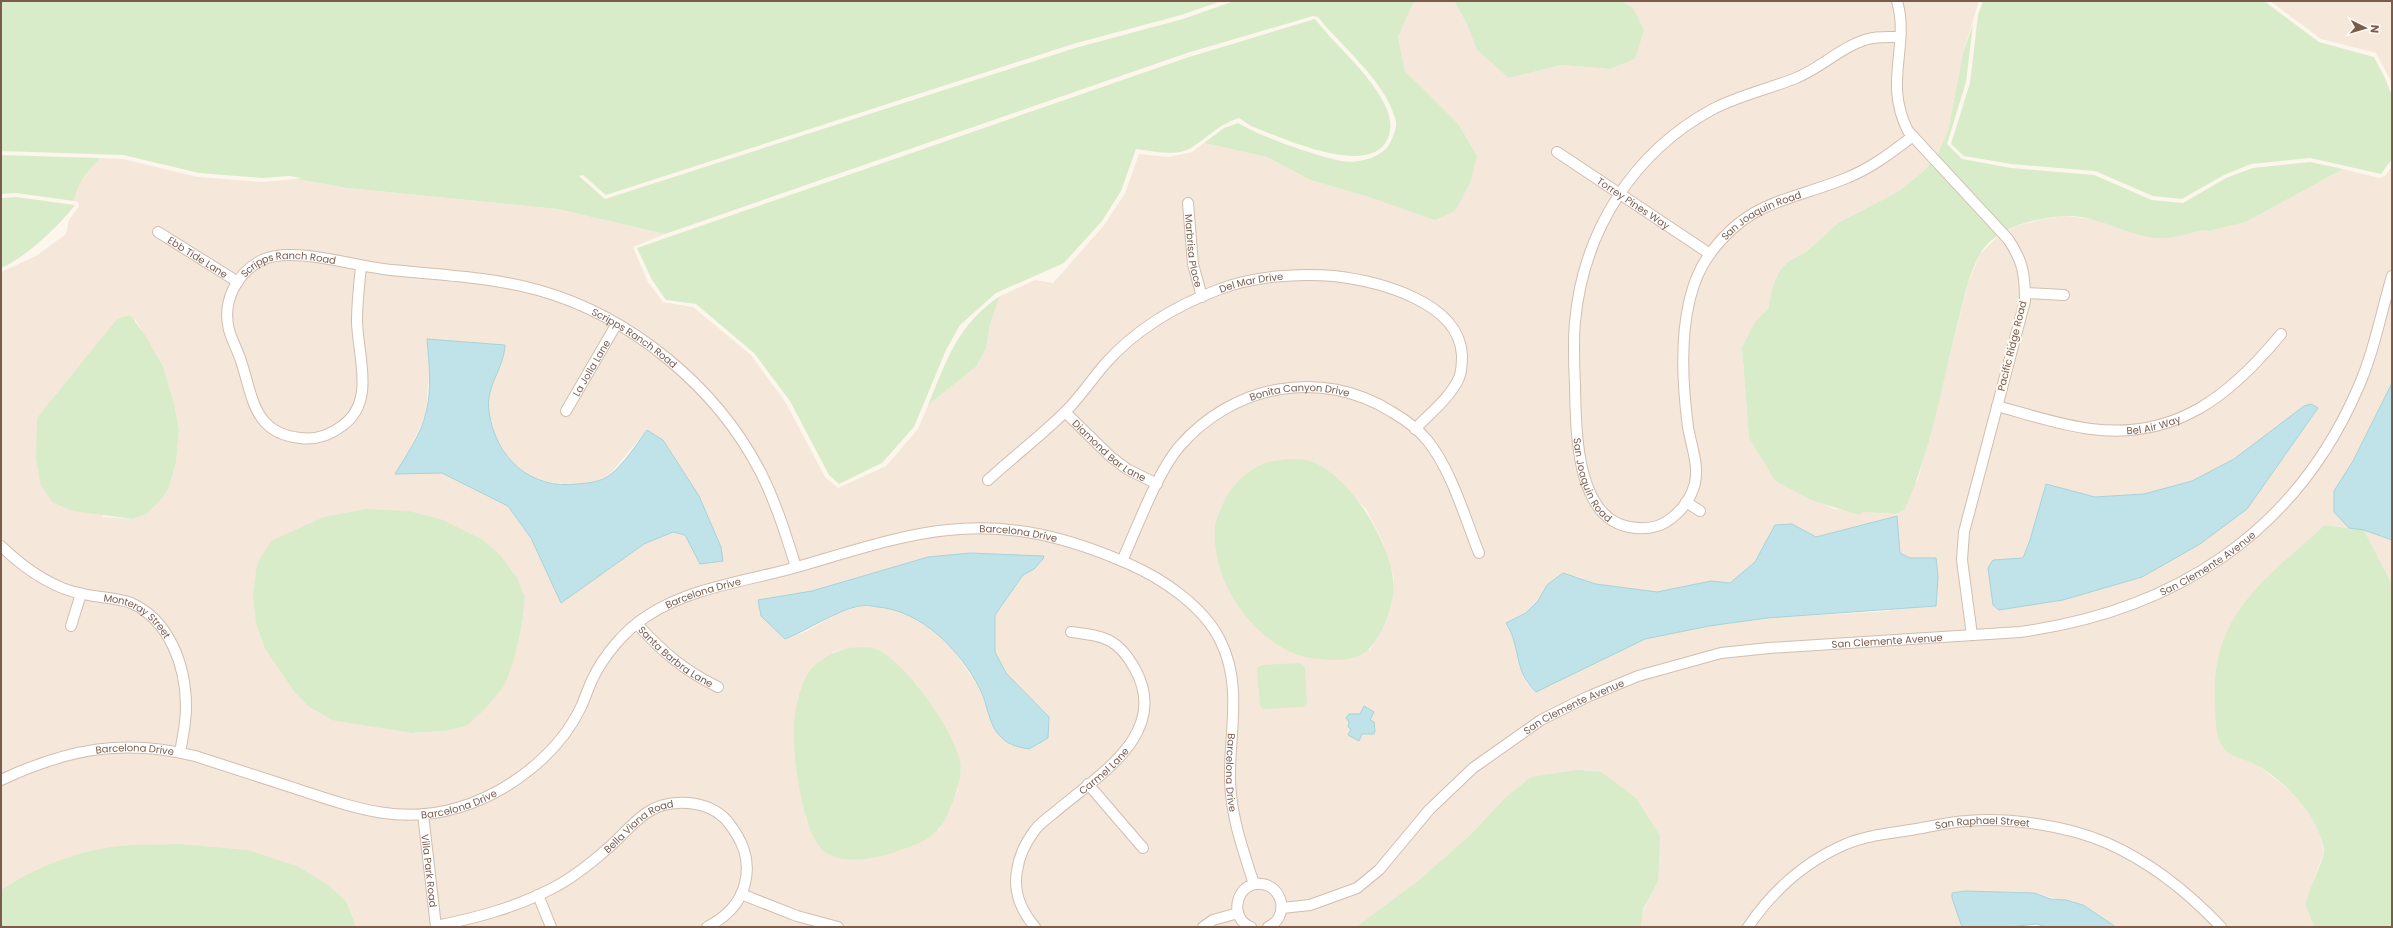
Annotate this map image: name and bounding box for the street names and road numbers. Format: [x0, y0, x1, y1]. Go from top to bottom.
street label: Torrey Pines Way [1594, 173, 1673, 233]
street label: San Joaquin Road [1717, 187, 1803, 243]
street label: Marbrisa Place [1181, 213, 1207, 289]
street label: Ebb Tide Lane [165, 232, 231, 281]
street label: Scripps Ranch Road [237, 247, 337, 280]
street label: Del Mar Drive [1217, 268, 1284, 296]
street label: Pacific Ridge Road [1994, 299, 2030, 393]
street label: Scripps Ranch Road [589, 304, 681, 371]
street label: La Jolla Lane [569, 337, 614, 399]
street label: Bonita Canyon Drive [1247, 379, 1352, 404]
street label: Bel Air Way [2126, 411, 2183, 438]
street label: Diamond Bar Lane [1069, 416, 1149, 485]
street label: San Joaquin Road [1570, 437, 1616, 526]
street label: Barcelona Drive [979, 521, 1059, 546]
street label: San Clemente Avenue [2157, 527, 2258, 599]
street label: Barcelona Drive [663, 573, 742, 612]
street label: Monteray Street [103, 590, 175, 641]
street label: Santa Barbra Lane [635, 622, 716, 691]
street label: San Clemente Avenue [1831, 629, 1943, 651]
street label: San Clemente Avenue [1520, 675, 1626, 738]
street label: Barcelona Drive [1222, 733, 1241, 813]
street label: Barcelona Drive [95, 740, 175, 759]
street label: Carmel Lane [1075, 744, 1132, 798]
street label: Barcelona Drive [420, 785, 499, 822]
street label: Bella Viana Road [600, 796, 674, 856]
street label: San Raphael Street [1934, 813, 2031, 833]
street label: Villa Park Road [418, 833, 441, 908]

